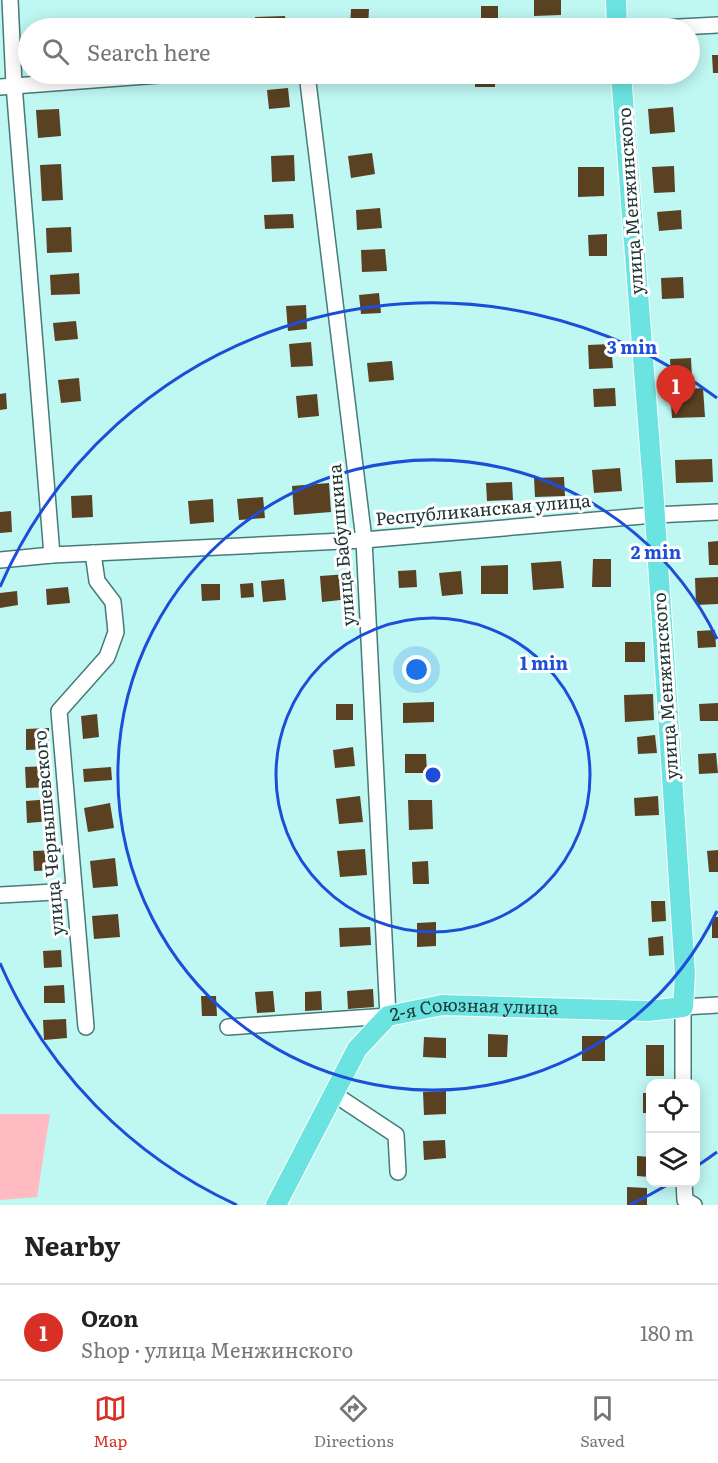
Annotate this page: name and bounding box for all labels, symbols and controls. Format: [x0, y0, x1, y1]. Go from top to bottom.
search box [18, 18, 700, 84]
icon: search [39, 35, 72, 68]
text: Search here [87, 35, 210, 68]
street label: улица Менжинского [609, 107, 650, 296]
text: 3 min [607, 333, 658, 360]
pin: 1 [656, 366, 696, 415]
street label: улица Бабушкина [320, 462, 361, 628]
street label: Республиканская улица [374, 486, 592, 531]
text: 2 min [631, 538, 682, 565]
street label: улица Менжинского [644, 592, 685, 781]
text: 1 min [520, 649, 569, 676]
your location [402, 655, 431, 684]
street label: улица Чернышевского [25, 729, 70, 937]
centre of rings [423, 765, 443, 785]
street label: 2-я Союзная улица [387, 990, 559, 1027]
map controls [646, 1079, 700, 1187]
button: locate [646, 1079, 700, 1133]
button: layers [646, 1133, 700, 1187]
text: Nearby [24, 1225, 120, 1264]
text: Ozon [81, 1301, 138, 1334]
text: 1 [39, 1317, 48, 1347]
text: 180 m [640, 1317, 694, 1347]
text: Shop · улица Менжинского [81, 1334, 353, 1364]
tab: Map [93, 1392, 127, 1452]
tab: Directions [314, 1392, 394, 1452]
tab: Saved [580, 1392, 625, 1452]

